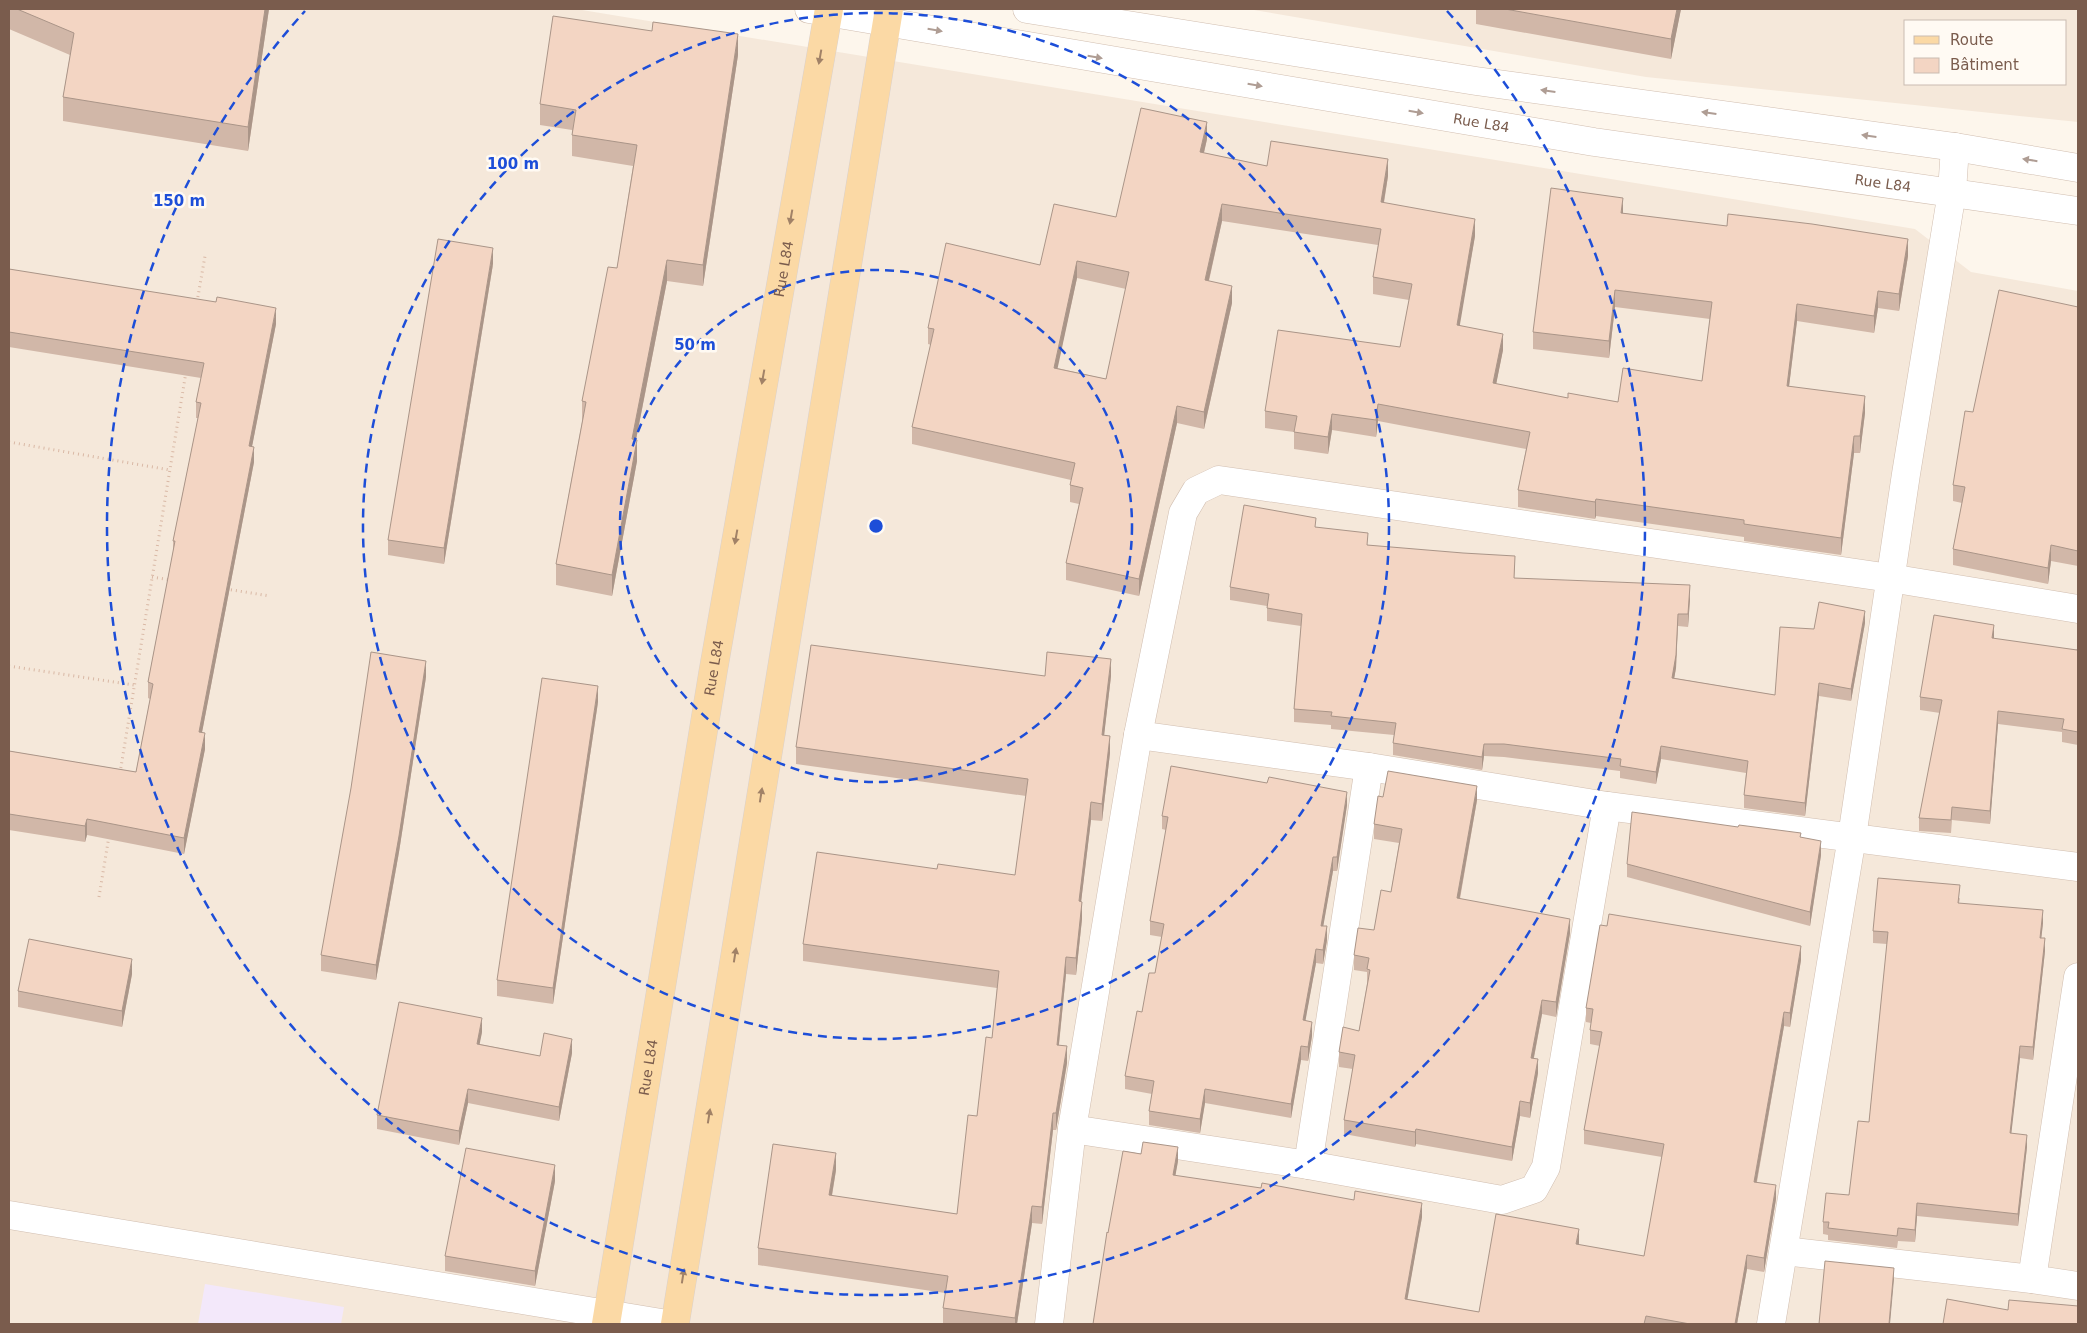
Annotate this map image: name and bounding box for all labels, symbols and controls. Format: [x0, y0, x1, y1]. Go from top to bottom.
legend [1904, 20, 2067, 85]
one-way arrow [928, 26, 944, 34]
text: Route [1950, 31, 1994, 49]
one-way arrow [816, 49, 824, 64]
one-way arrow [1088, 54, 1104, 62]
text: Bâtiment [1950, 56, 2019, 74]
one-way arrow [1248, 81, 1264, 89]
one-way arrow [1539, 86, 1555, 94]
one-way arrow [1408, 108, 1424, 116]
one-way arrow [1700, 109, 1716, 117]
street label: Rue L84 [1452, 110, 1511, 136]
one-way arrow [1861, 131, 1877, 139]
text: 100 m [487, 155, 539, 173]
one-way arrow [2022, 155, 2038, 163]
street label: Rue L84 [1854, 171, 1912, 195]
text: 150 m [153, 192, 205, 210]
one-way arrow [787, 209, 795, 225]
street label: Rue L84 [771, 239, 796, 298]
text: 50 m [674, 336, 716, 354]
one-way arrow [759, 369, 767, 385]
centre of rings [867, 517, 885, 535]
one-way arrow [731, 529, 739, 545]
street label: Rue L84 [701, 638, 727, 697]
one-way arrow [757, 787, 765, 803]
one-way arrow [731, 947, 739, 963]
street label: Rue L84 [636, 1038, 661, 1097]
one-way arrow [705, 1107, 713, 1123]
one-way arrow [679, 1268, 687, 1284]

